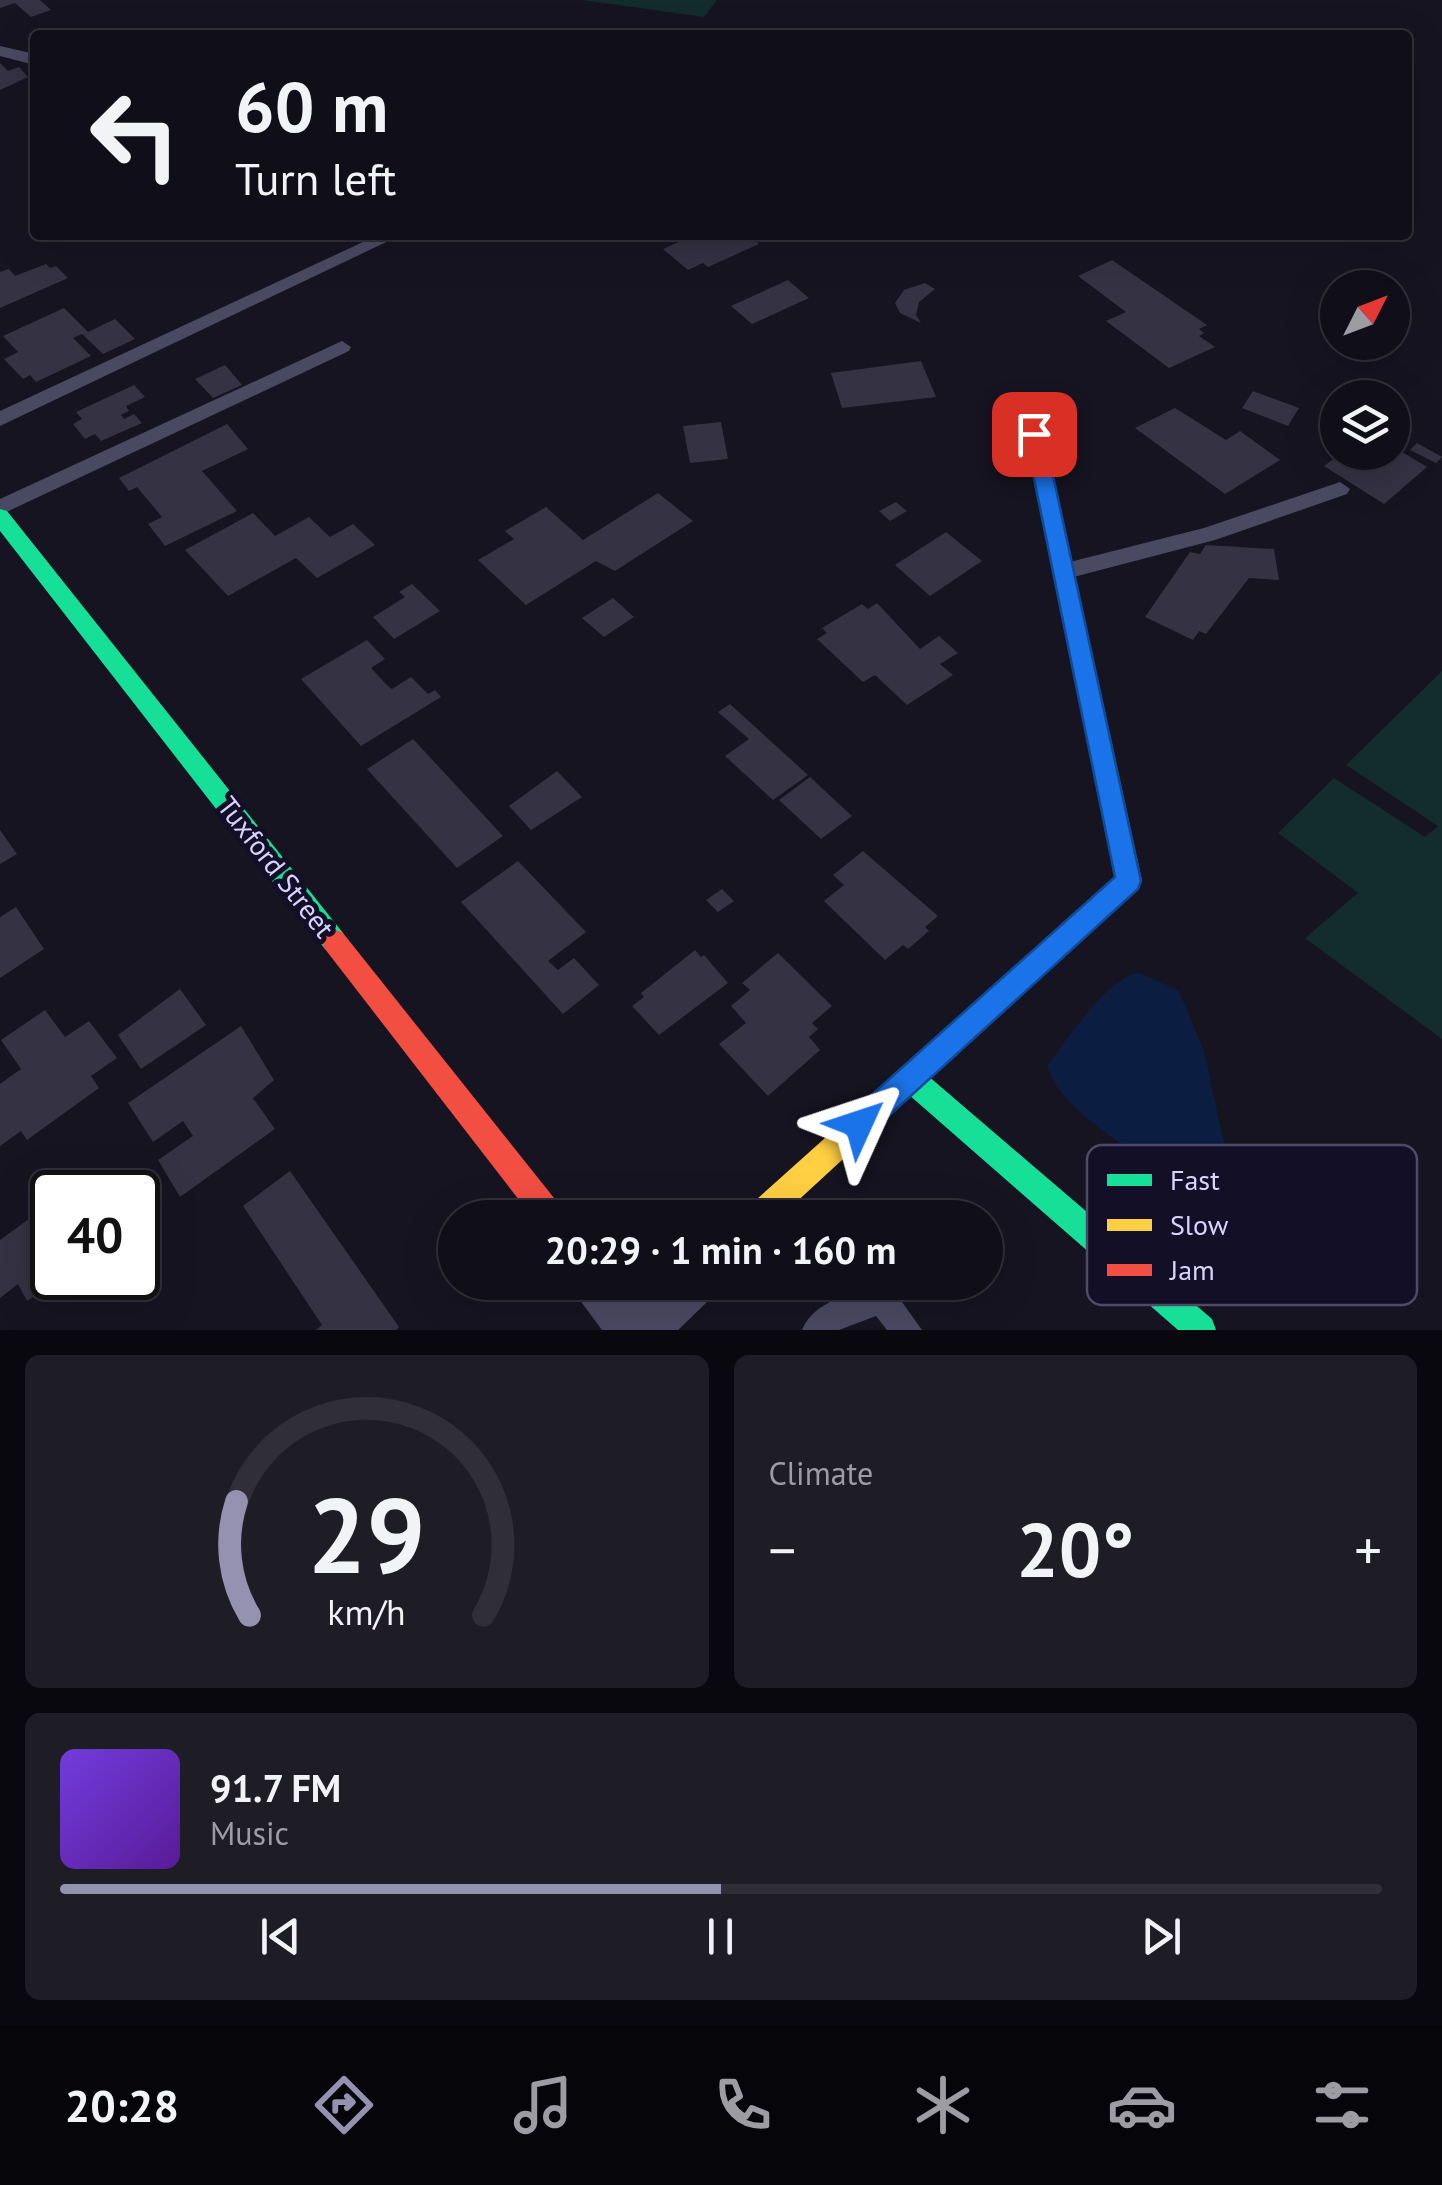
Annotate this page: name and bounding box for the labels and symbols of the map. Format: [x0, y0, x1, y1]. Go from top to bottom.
north arrow [1320, 270, 1410, 360]
pin [992, 392, 1077, 477]
street label: Tuxford Street [210, 789, 343, 945]
position arrow [807, 1072, 911, 1176]
legend [1087, 1145, 1417, 1305]
text: Fast [1170, 1161, 1220, 1198]
speed limit sign: 40 [30, 1170, 160, 1300]
text: Slow [1170, 1206, 1229, 1243]
text: Jam [1169, 1251, 1215, 1288]

